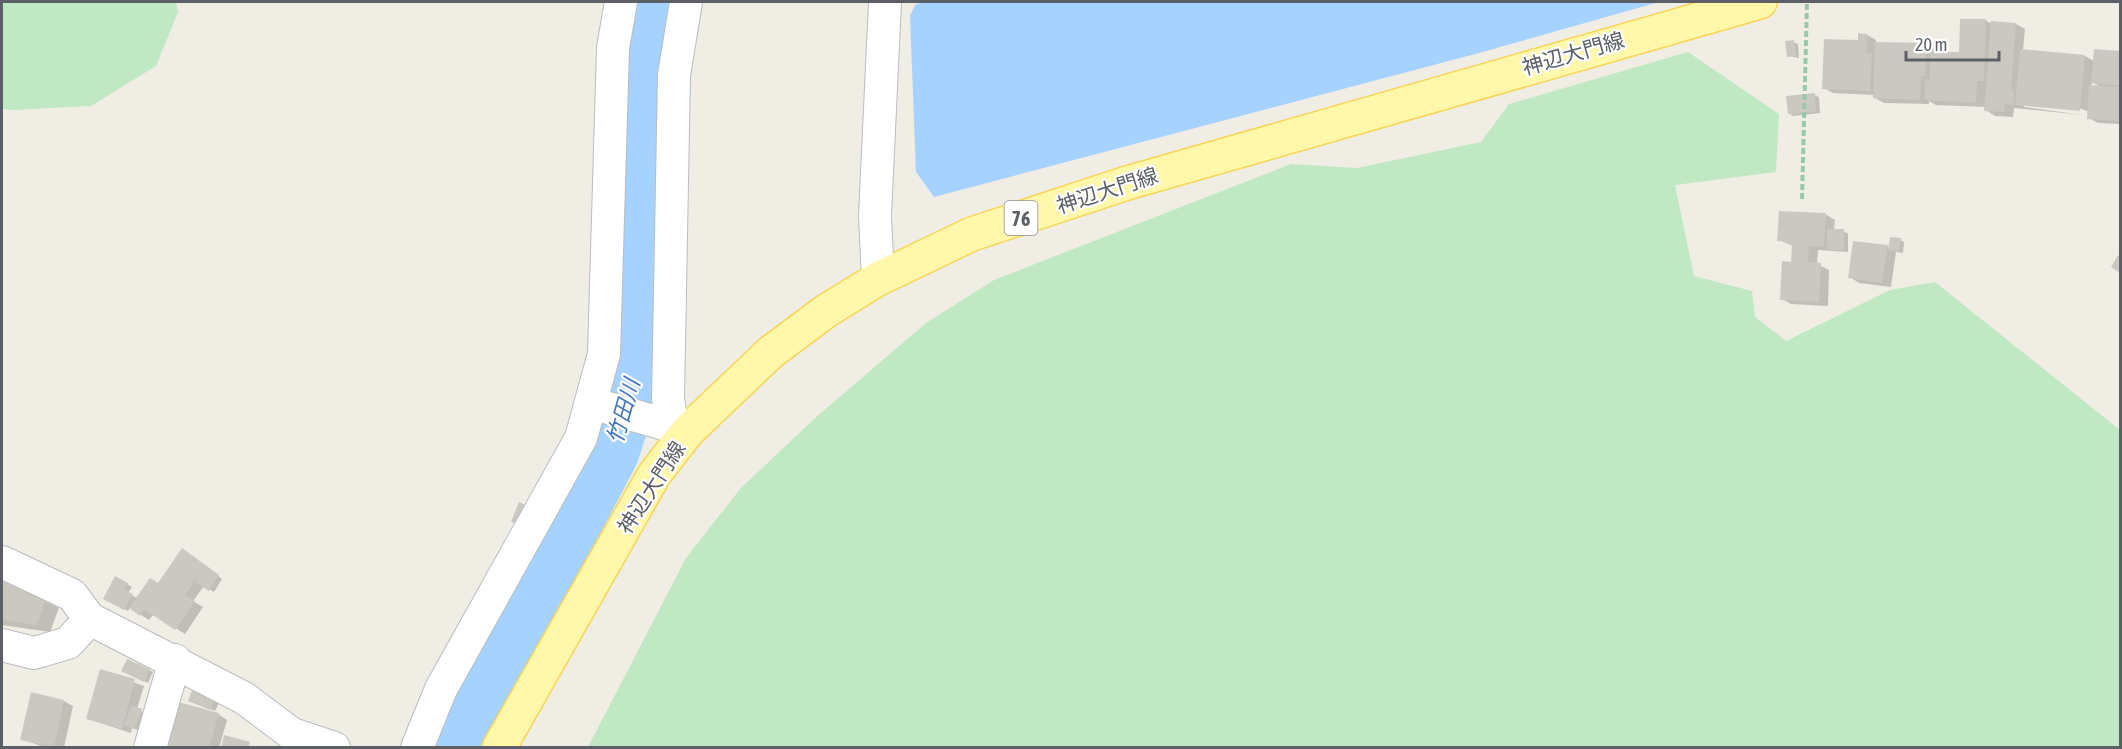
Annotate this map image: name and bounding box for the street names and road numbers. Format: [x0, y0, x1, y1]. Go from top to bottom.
street label: 神辺大門線 [1519, 27, 1627, 79]
street label: 神辺大門線 [1053, 162, 1161, 218]
road number: 76 [1004, 201, 1038, 235]
street label: 神辺大門線 [612, 436, 690, 538]

